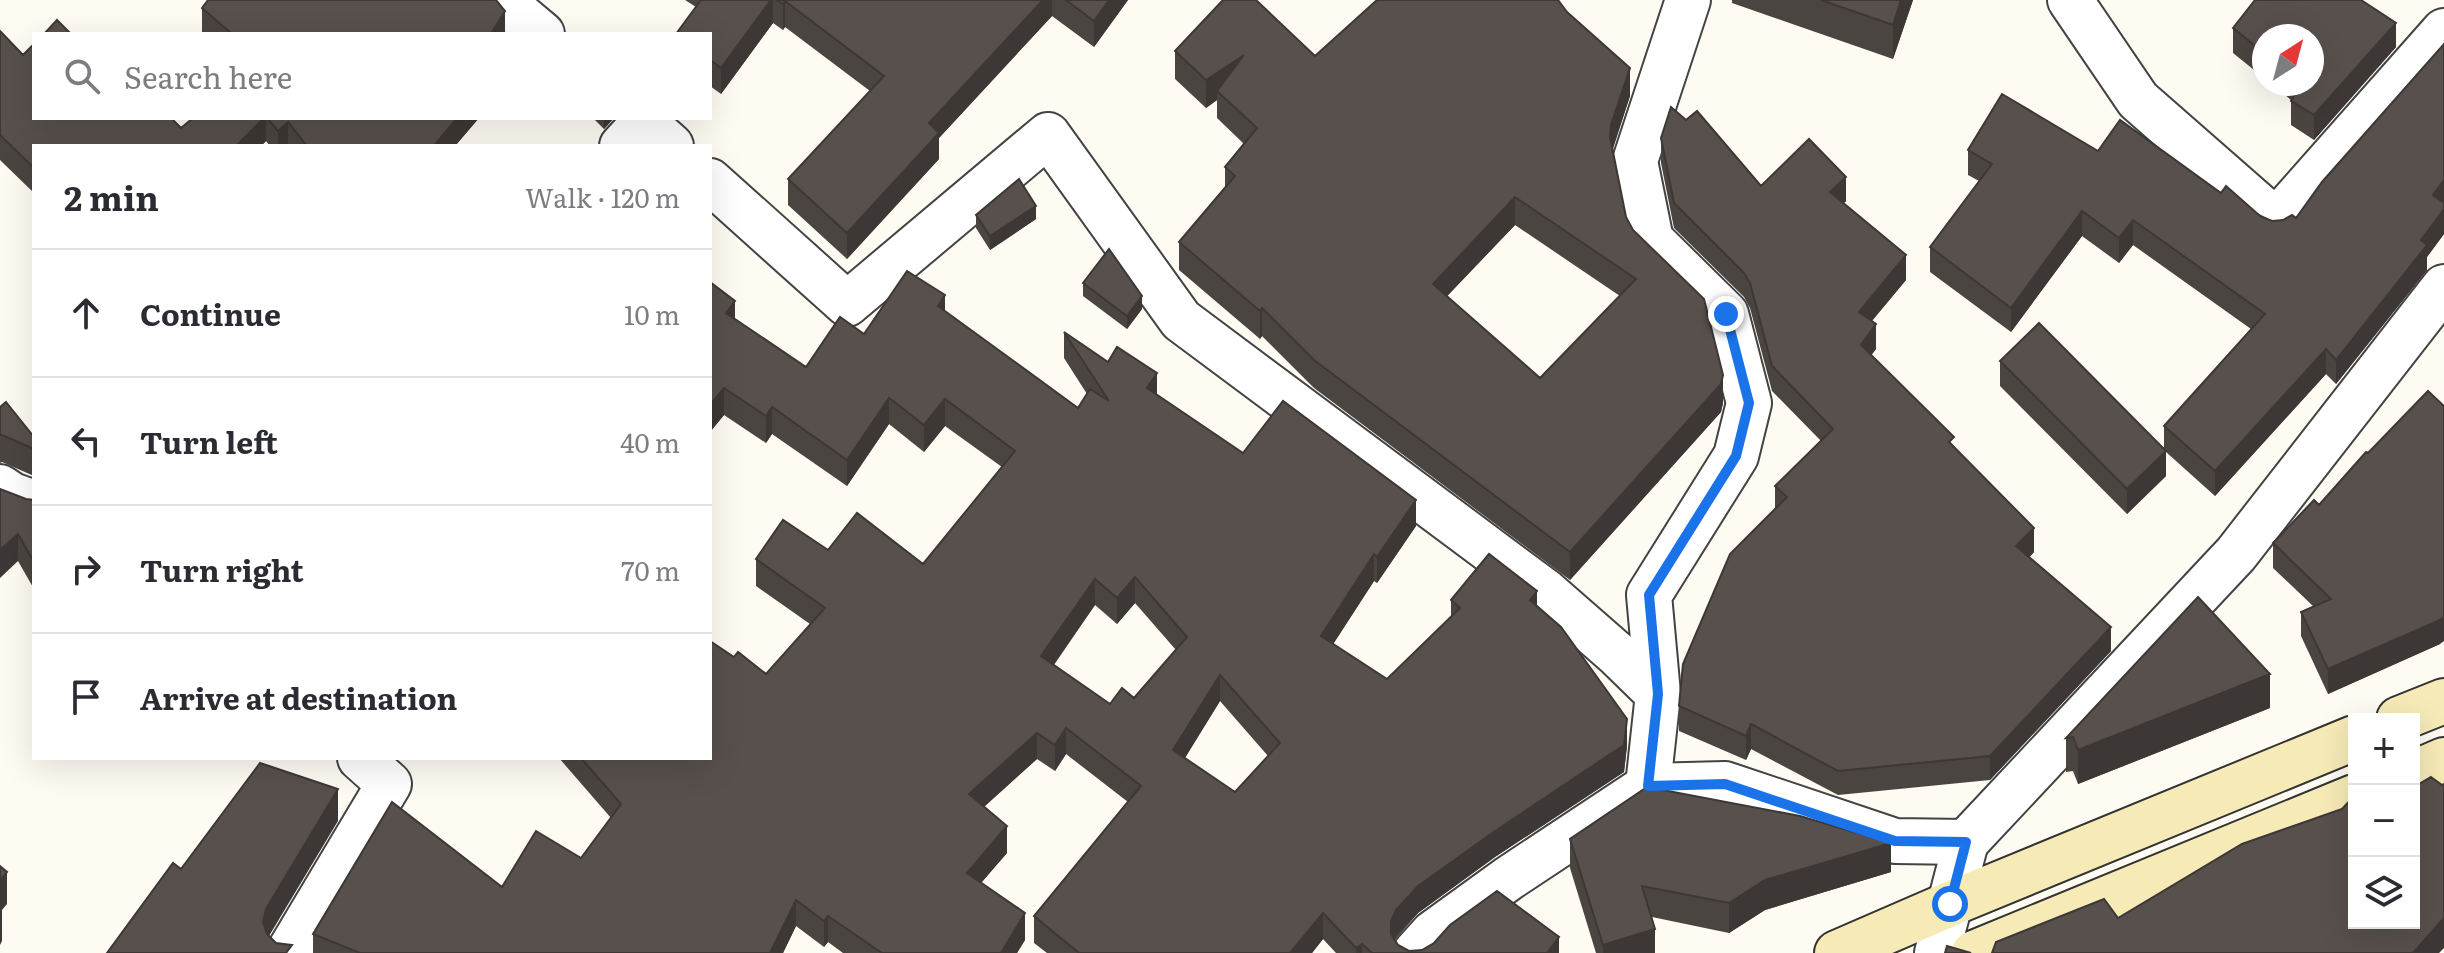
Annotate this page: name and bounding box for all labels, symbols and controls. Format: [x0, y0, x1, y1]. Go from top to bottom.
north arrow [2252, 24, 2324, 96]
search box [32, 32, 712, 120]
icon: search [60, 54, 104, 98]
text: Search here [124, 54, 292, 98]
text: 2 min [64, 171, 159, 221]
text: Walk · 120 m [525, 177, 680, 216]
icon: ahead [64, 291, 108, 335]
text: Continue [140, 291, 281, 335]
text: 10 m [624, 294, 680, 333]
route end [1708, 296, 1744, 332]
icon: left [64, 419, 108, 463]
text: Turn left [140, 419, 278, 463]
text: 40 m [620, 422, 680, 461]
icon: right [64, 547, 108, 591]
text: Turn right [140, 547, 304, 591]
text: 70 m [621, 550, 680, 589]
icon: arrive [64, 675, 108, 719]
text: Arrive at destination [140, 675, 457, 719]
map controls [2348, 713, 2420, 929]
button: + [2348, 713, 2420, 785]
button: − [2348, 785, 2420, 857]
button: layers [2348, 857, 2420, 929]
route start [1932, 886, 1968, 922]

